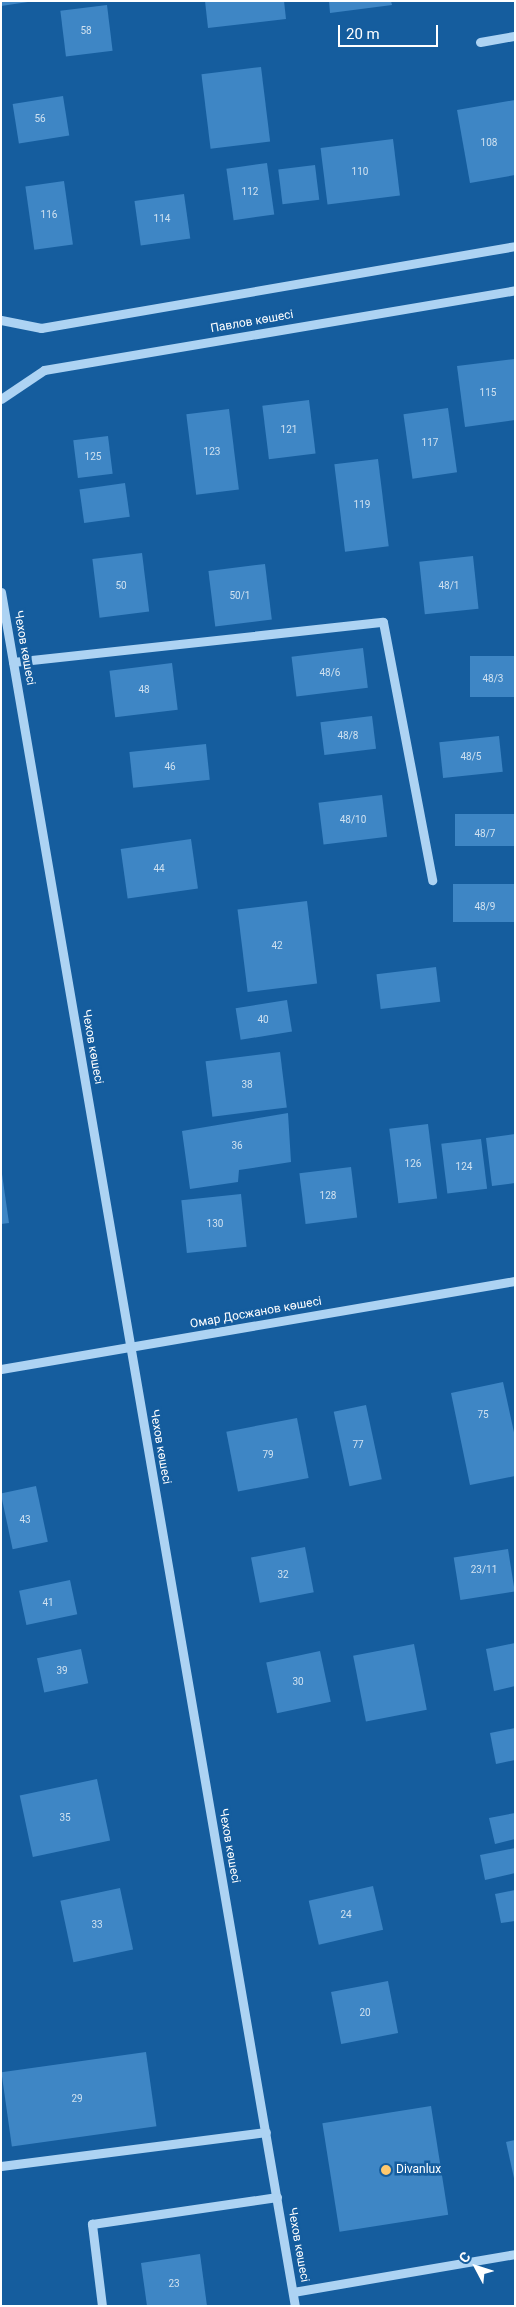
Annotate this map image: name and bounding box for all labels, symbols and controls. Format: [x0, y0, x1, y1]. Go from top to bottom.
scale bar [341, 15, 441, 47]
house number: 58 [80, 25, 92, 37]
text: 20 m [346, 25, 380, 43]
house number: 56 [34, 113, 46, 125]
house number: 108 [481, 137, 497, 149]
house number: 110 [352, 166, 368, 178]
house number: 112 [242, 186, 258, 198]
house number: 116 [41, 209, 57, 221]
house number: 114 [154, 213, 170, 225]
street label: Павлов көшесі [209, 308, 295, 336]
house number: 115 [480, 387, 496, 399]
house number: 121 [281, 424, 297, 436]
house number: 117 [422, 437, 438, 449]
house number: 123 [204, 446, 220, 458]
house number: 125 [85, 451, 101, 463]
house number: 119 [354, 499, 370, 511]
house number: 50 [115, 580, 127, 592]
house number: 48/1 [439, 580, 459, 592]
house number: 50/1 [230, 590, 250, 602]
street label: Чехов көшесі [10, 610, 38, 686]
house number: 48/6 [320, 667, 340, 679]
house number: 48/3 [483, 673, 503, 685]
house number: 48 [138, 684, 150, 696]
house number: 48/8 [338, 730, 358, 742]
house number: 48/5 [461, 751, 481, 763]
house number: 46 [164, 761, 176, 773]
house number: 48/10 [340, 814, 366, 826]
house number: 48/7 [475, 828, 495, 840]
house number: 44 [153, 863, 165, 875]
house number: 48/9 [475, 901, 495, 913]
house number: 42 [271, 940, 283, 952]
street label: Чехов көшесі [78, 1009, 106, 1085]
house number: 40 [257, 1014, 269, 1026]
house number: 38 [241, 1079, 253, 1091]
house number: 36 [231, 1140, 243, 1152]
house number: 126 [405, 1158, 421, 1170]
house number: 124 [456, 1161, 472, 1173]
house number: 128 [320, 1190, 336, 1202]
house number: 130 [207, 1218, 223, 1230]
street label: Омар Досжанов көшесі [189, 1294, 323, 1332]
street label: Чехов көшесі [146, 1409, 174, 1485]
house number: 75 [477, 1409, 489, 1421]
house number: 77 [352, 1439, 364, 1451]
house number: 79 [262, 1449, 274, 1461]
house number: 43 [19, 1514, 31, 1526]
house number: 23/11 [471, 1564, 497, 1576]
house number: 32 [277, 1569, 289, 1581]
house number: 41 [42, 1597, 54, 1609]
house number: 39 [56, 1665, 68, 1677]
house number: 30 [292, 1676, 304, 1688]
street label: Чехов көшесі [215, 1808, 243, 1884]
house number: 35 [59, 1812, 71, 1824]
house number: 24 [340, 1909, 352, 1921]
house number: 33 [91, 1919, 103, 1931]
house number: 20 [359, 2007, 371, 2019]
house number: 29 [71, 2093, 83, 2105]
place label: Divanlux [396, 2163, 441, 2177]
marker: Divanlux [380, 2164, 392, 2176]
street label: Чехов көшесі [284, 2207, 312, 2283]
north arrow [451, 2242, 501, 2292]
text: С [455, 2249, 474, 2266]
house number: 23 [168, 2278, 180, 2290]

